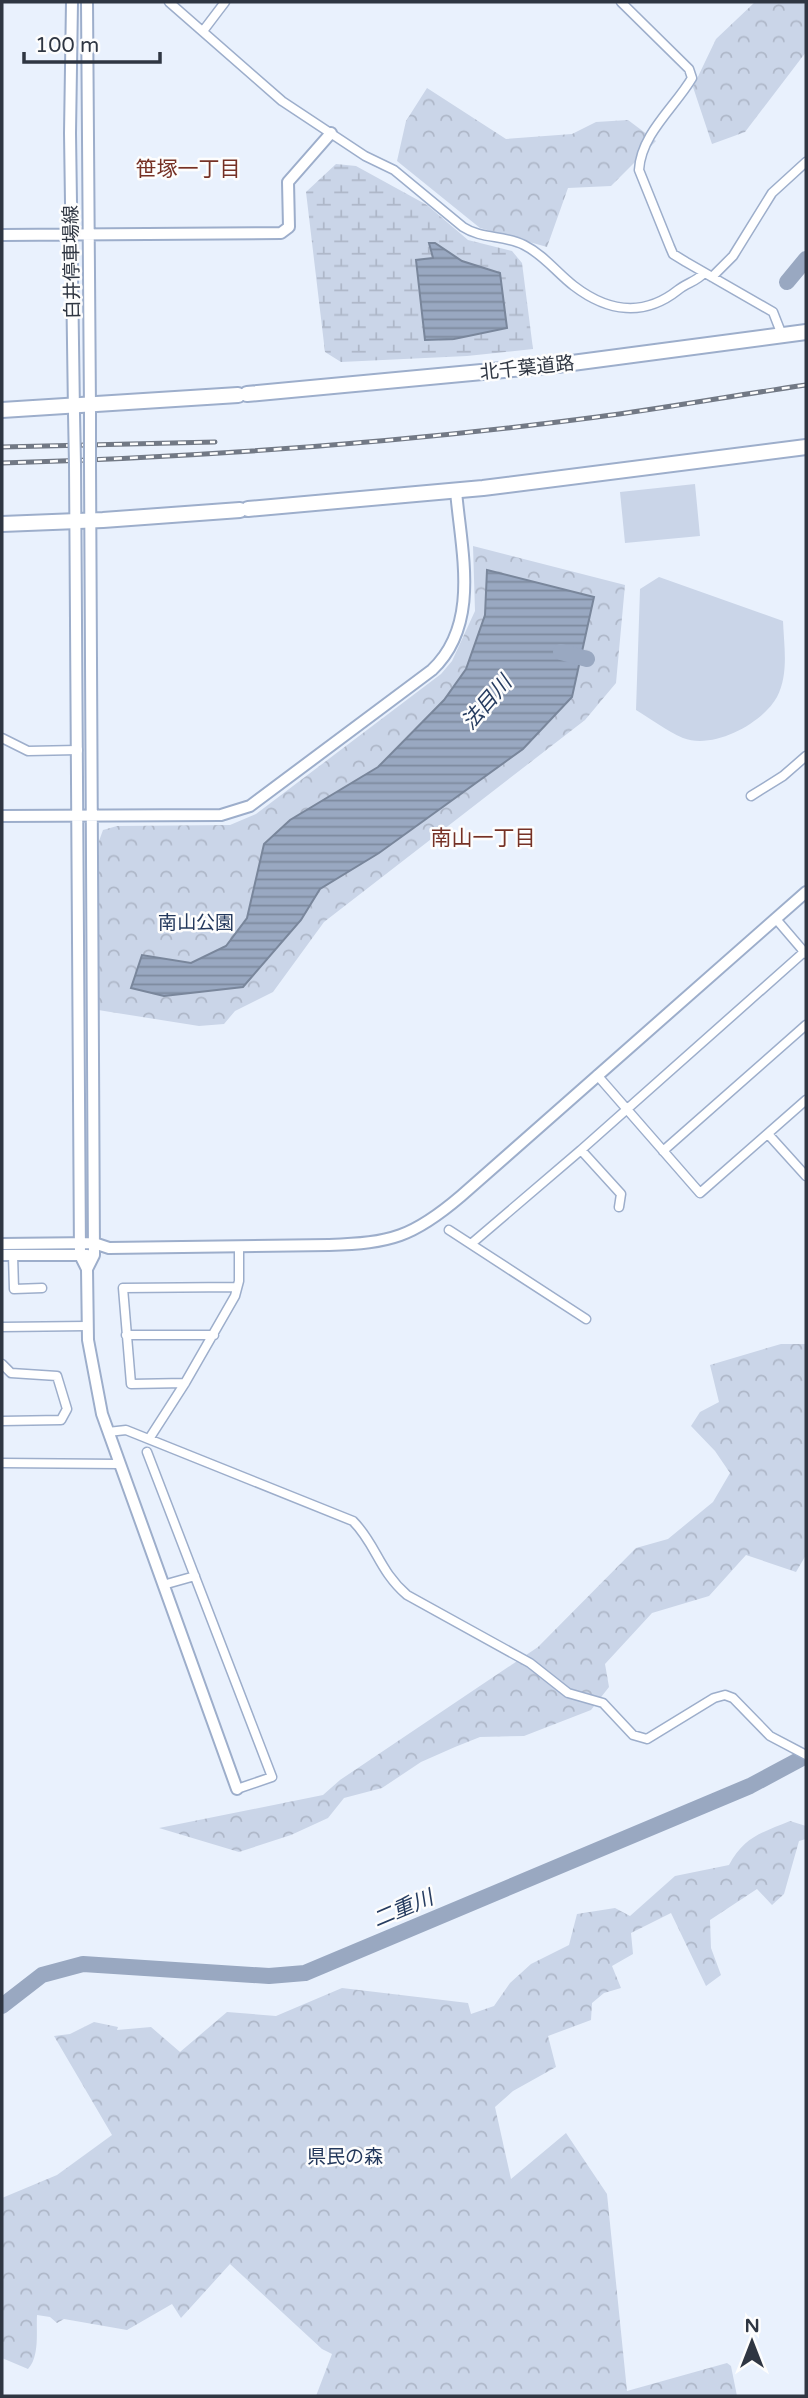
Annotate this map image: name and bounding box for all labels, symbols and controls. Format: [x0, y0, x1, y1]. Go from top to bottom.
scale bar [24, 21, 161, 65]
text: 100 m [35, 33, 99, 58]
district label: 笹塚一丁目 [136, 157, 241, 182]
street label: 白井停車場線 [60, 205, 84, 319]
street label: 北千葉道路 [479, 352, 575, 384]
water label: 法目川 [457, 670, 518, 735]
district label: 南山一丁目 [431, 826, 536, 851]
park label: 南山公園 [158, 912, 234, 934]
water label: 二重川 [369, 1884, 439, 1933]
park label: 県民の森 [307, 2146, 383, 2168]
north arrow [717, 2307, 787, 2377]
text: N [744, 2315, 760, 2337]

